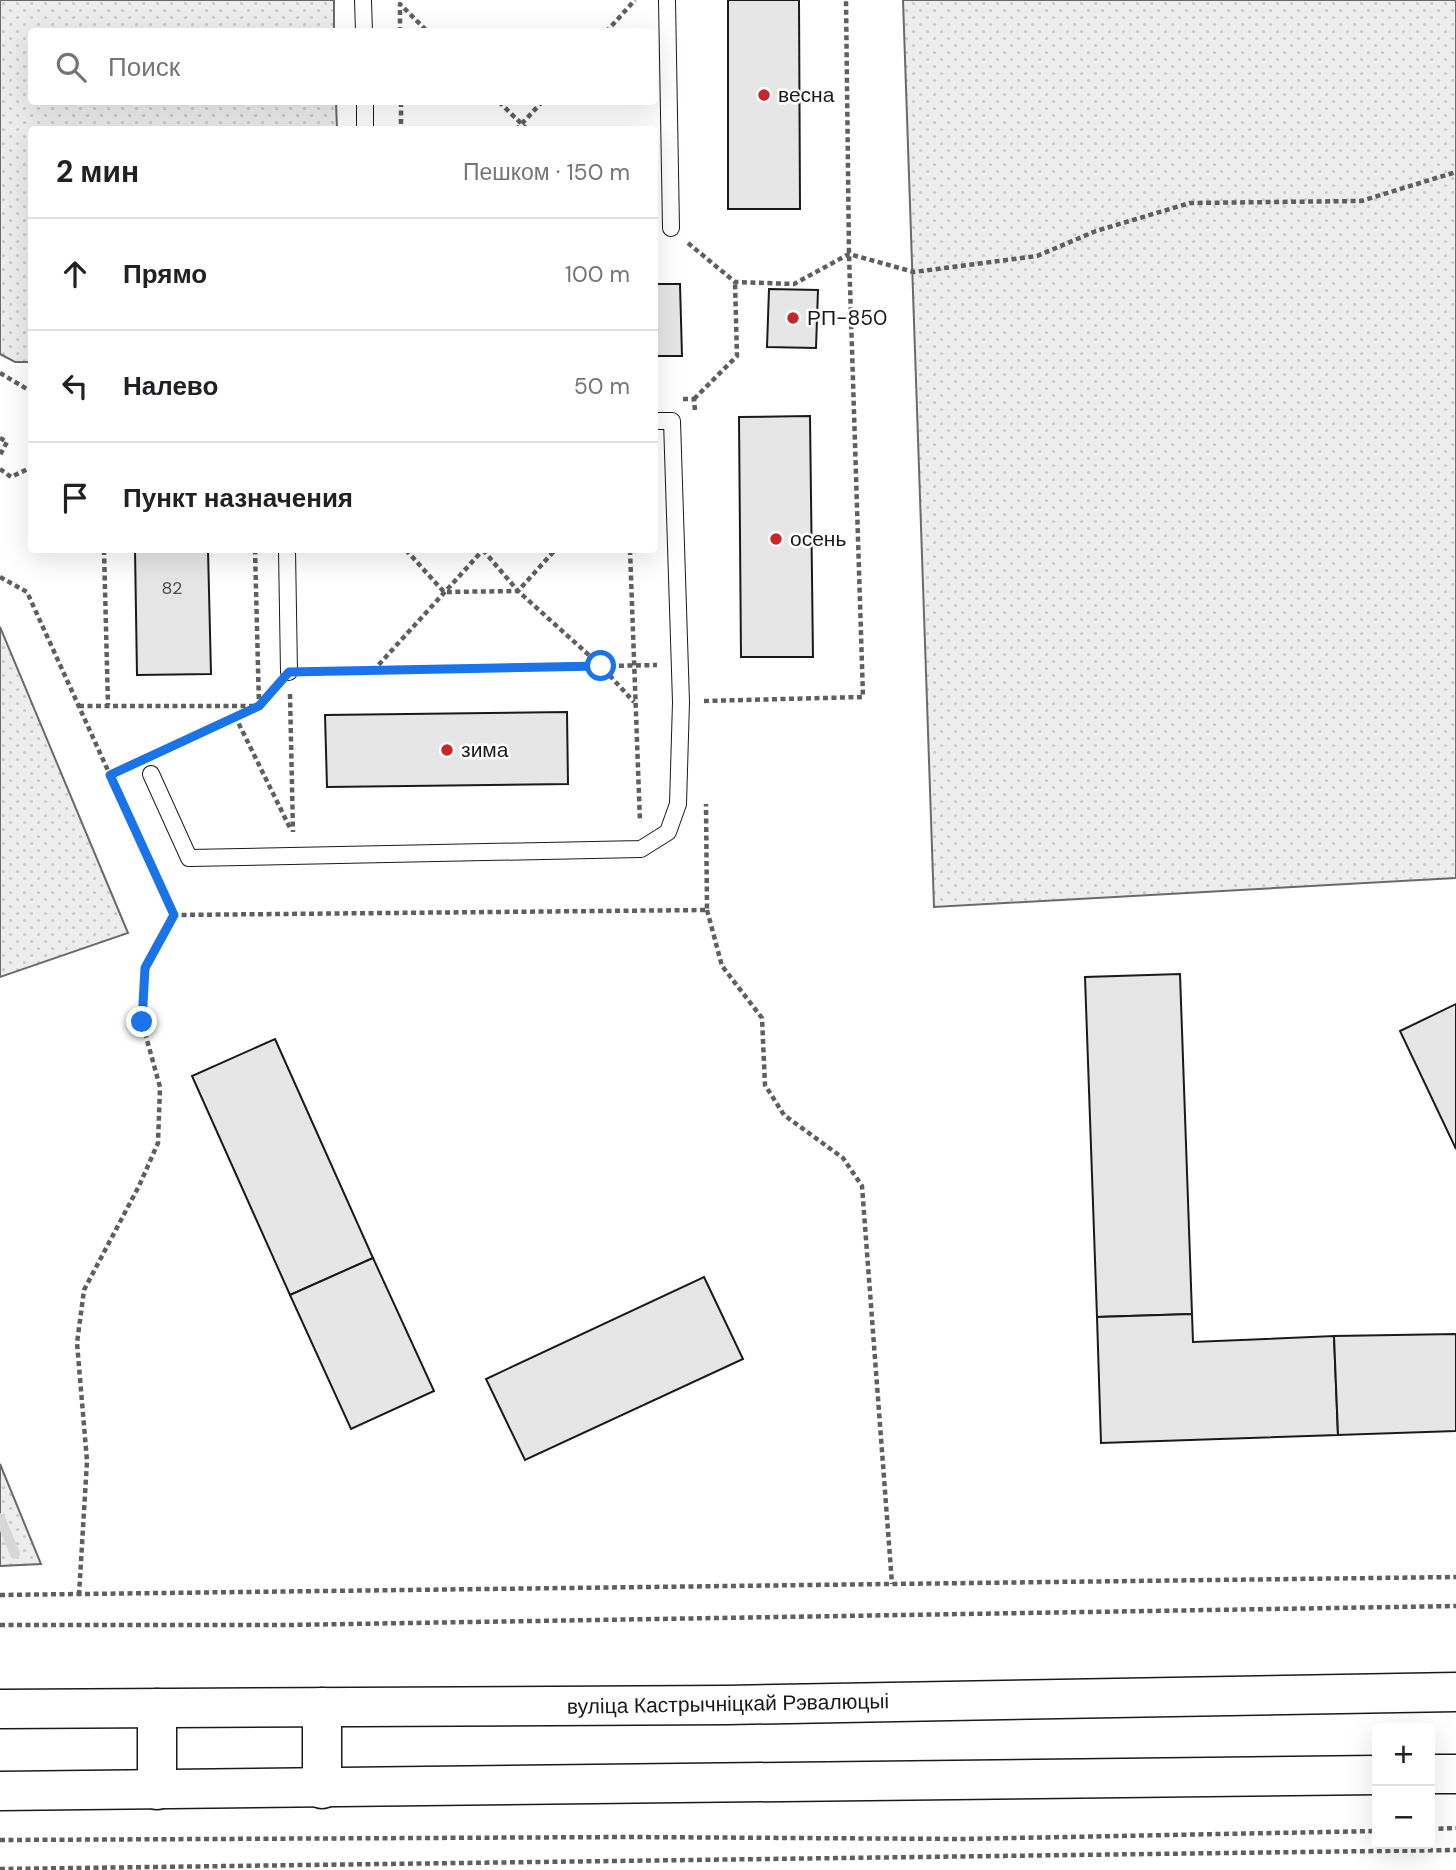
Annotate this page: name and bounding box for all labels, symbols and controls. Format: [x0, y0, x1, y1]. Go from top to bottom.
search box [28, 28, 658, 105]
icon: search [52, 48, 90, 86]
text: Поиск [108, 50, 180, 84]
place label: весна [778, 81, 835, 109]
marker: весна [756, 87, 772, 103]
text: 2 мин [56, 152, 139, 191]
text: Пешком · 150 m [463, 157, 630, 187]
icon: ahead [56, 255, 94, 293]
text: Прямо [123, 257, 207, 291]
text: 100 m [565, 259, 630, 289]
place label: РП-850 [807, 304, 887, 332]
marker: РП-850 [785, 310, 801, 326]
icon: left [56, 367, 94, 405]
text: Налево [123, 369, 218, 403]
text: 50 m [574, 371, 630, 401]
icon: arrive [56, 479, 94, 517]
text: Пункт назначения [123, 481, 353, 515]
place label: осень [790, 525, 846, 553]
marker: осень [768, 531, 784, 547]
house number: 82 [161, 576, 183, 600]
route start [585, 650, 616, 681]
place label: зима [461, 736, 509, 764]
marker: зима [439, 742, 455, 758]
route end [126, 1006, 157, 1037]
street label: вуліца Кастрычніцкай Рэвалюцыі [567, 1687, 889, 1721]
map controls [1372, 1723, 1435, 1849]
button: + [1372, 1723, 1435, 1786]
button: − [1372, 1786, 1435, 1849]

